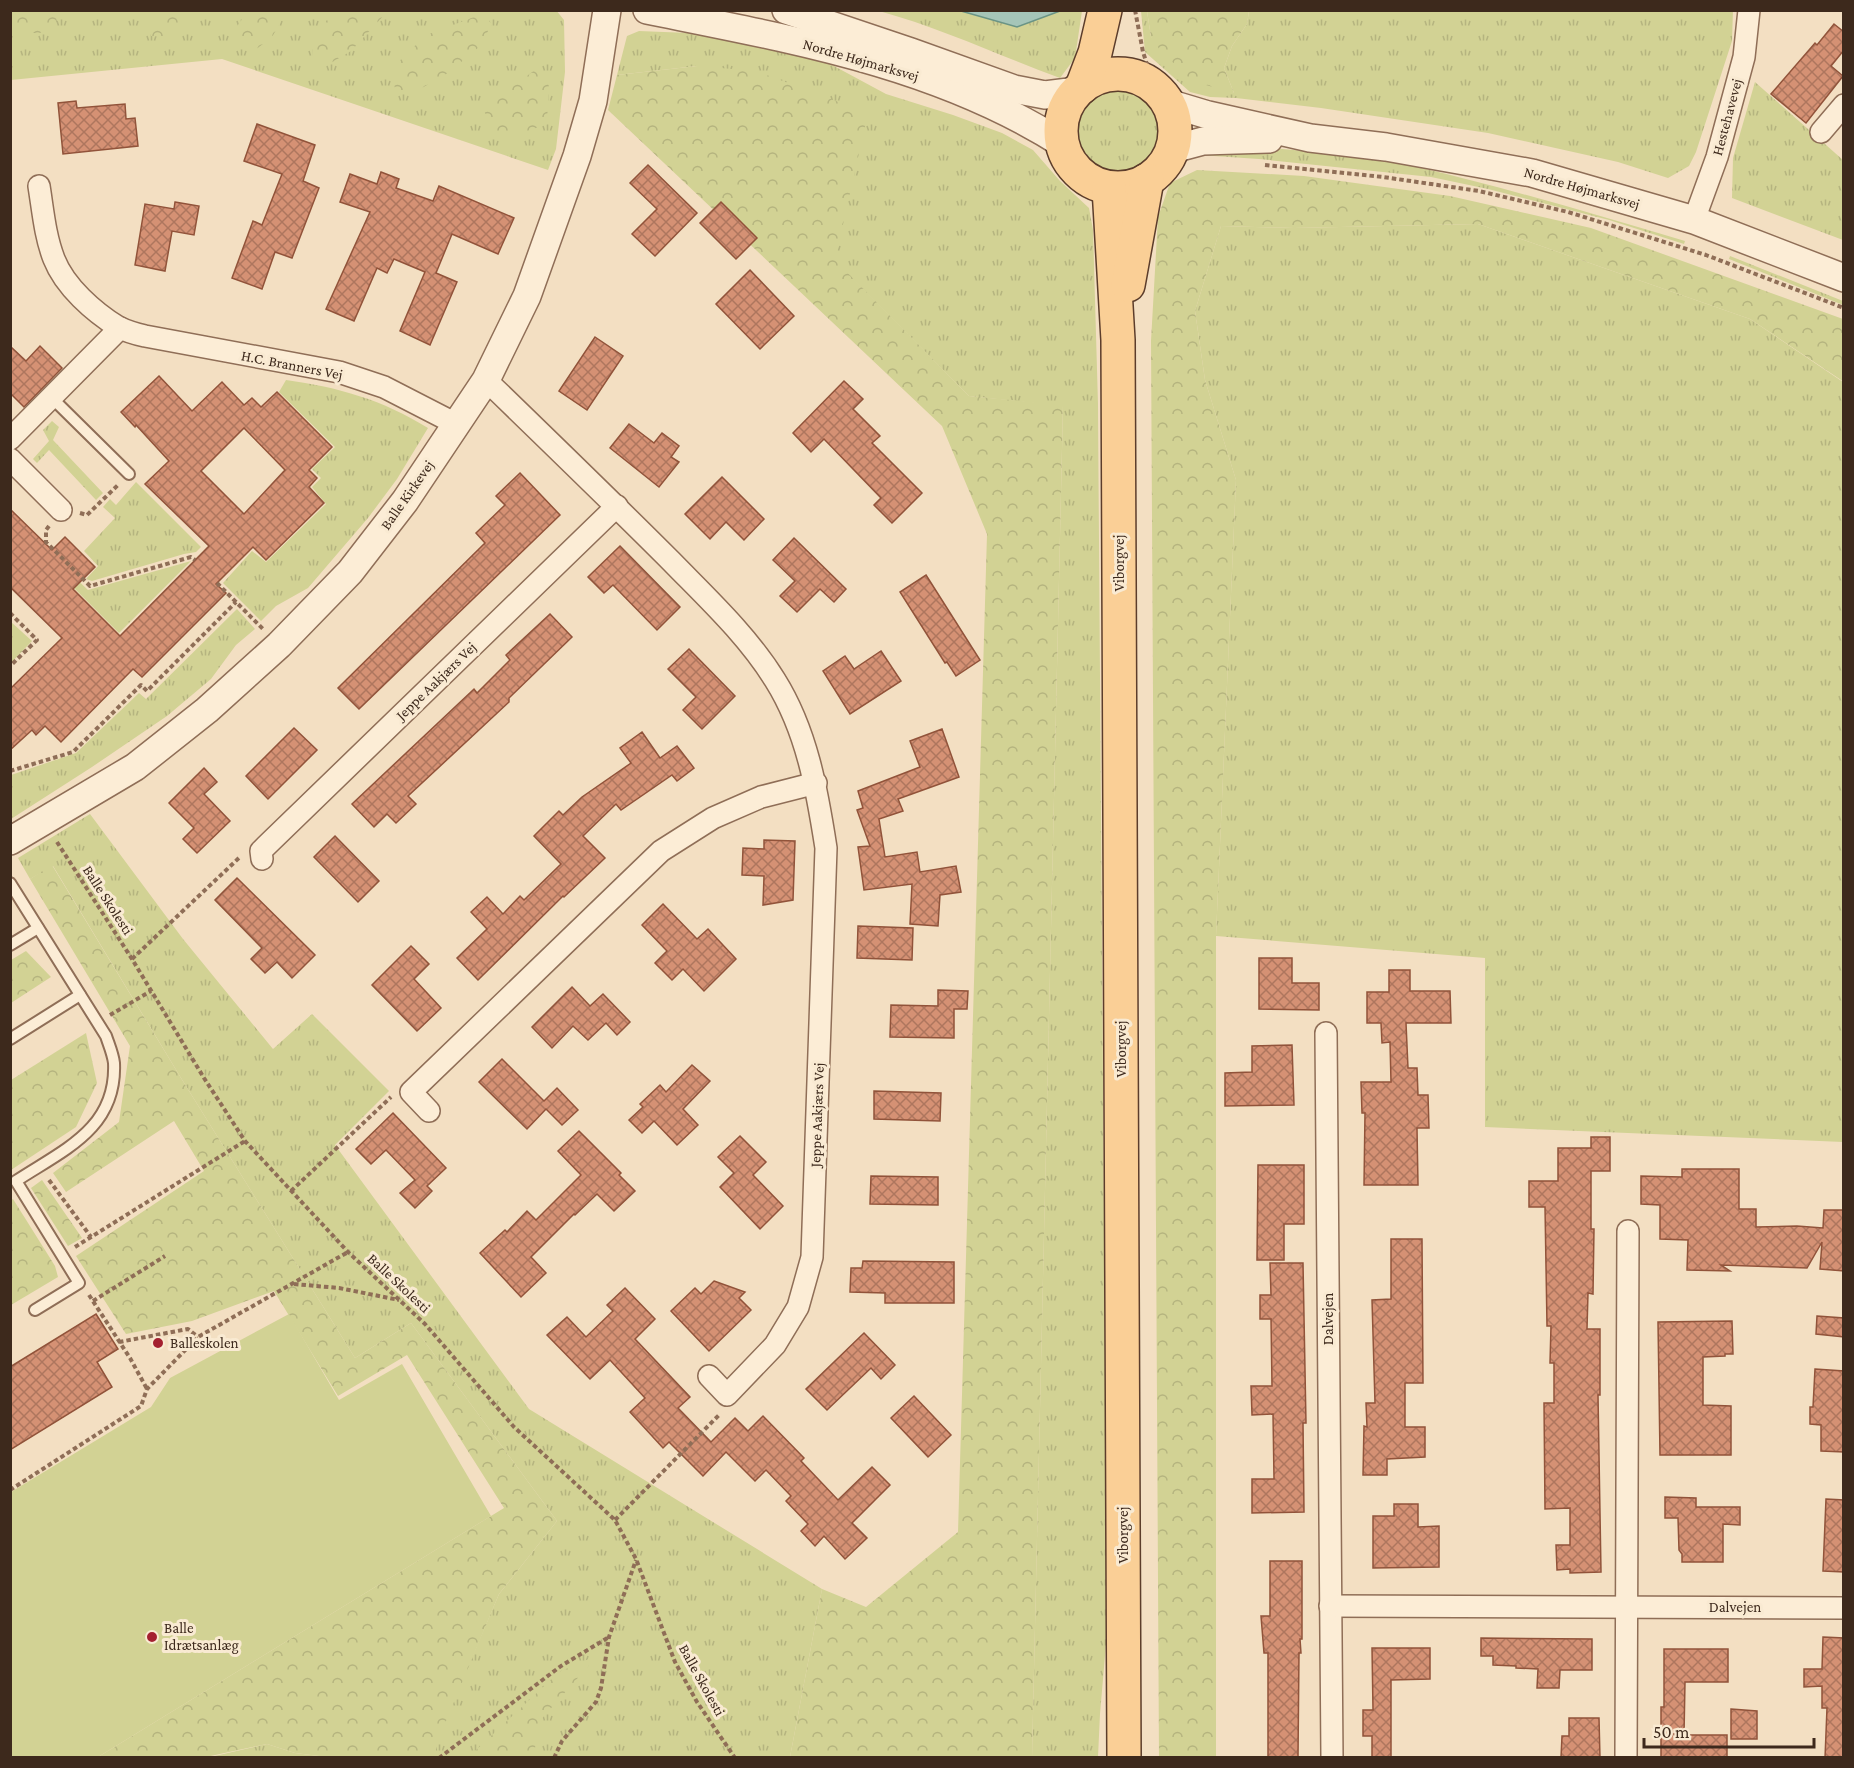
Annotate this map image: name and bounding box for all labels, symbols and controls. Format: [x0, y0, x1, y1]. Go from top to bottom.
street label: Nordre Højmarksvej [801, 36, 921, 85]
street label: Hestehavevej [1709, 77, 1746, 158]
street label: Nordre Højmarksvej [1522, 164, 1642, 213]
street label: H.C. Branners Vej [240, 347, 344, 384]
street label: Balle Kirkevej [377, 457, 438, 533]
street label: Viborgvej [1111, 535, 1128, 591]
street label: Jeppe Aakjærs Vej [391, 639, 480, 725]
street label: Balle Skolesti [80, 862, 136, 938]
street label: Viborgvej [1113, 1021, 1130, 1077]
street label: Jeppe Aakjærs Vej [807, 1062, 828, 1170]
street label: Balle Skolesti [365, 1250, 433, 1316]
street label: Dalvejen [1320, 1293, 1337, 1345]
place label: Balleskolen [170, 1335, 239, 1351]
marker: Balleskolen [151, 1336, 165, 1350]
street label: Viborgvej [1115, 1507, 1132, 1563]
street label: Dalvejen [1709, 1599, 1761, 1616]
place label: Balle Idrætsanlæg [164, 1620, 239, 1654]
marker: Balle Idrætsanlæg [145, 1630, 159, 1644]
street label: Balle Skolesti [676, 1641, 728, 1719]
scale bar [1644, 1711, 1814, 1749]
text: 50 m [1653, 1722, 1690, 1742]

